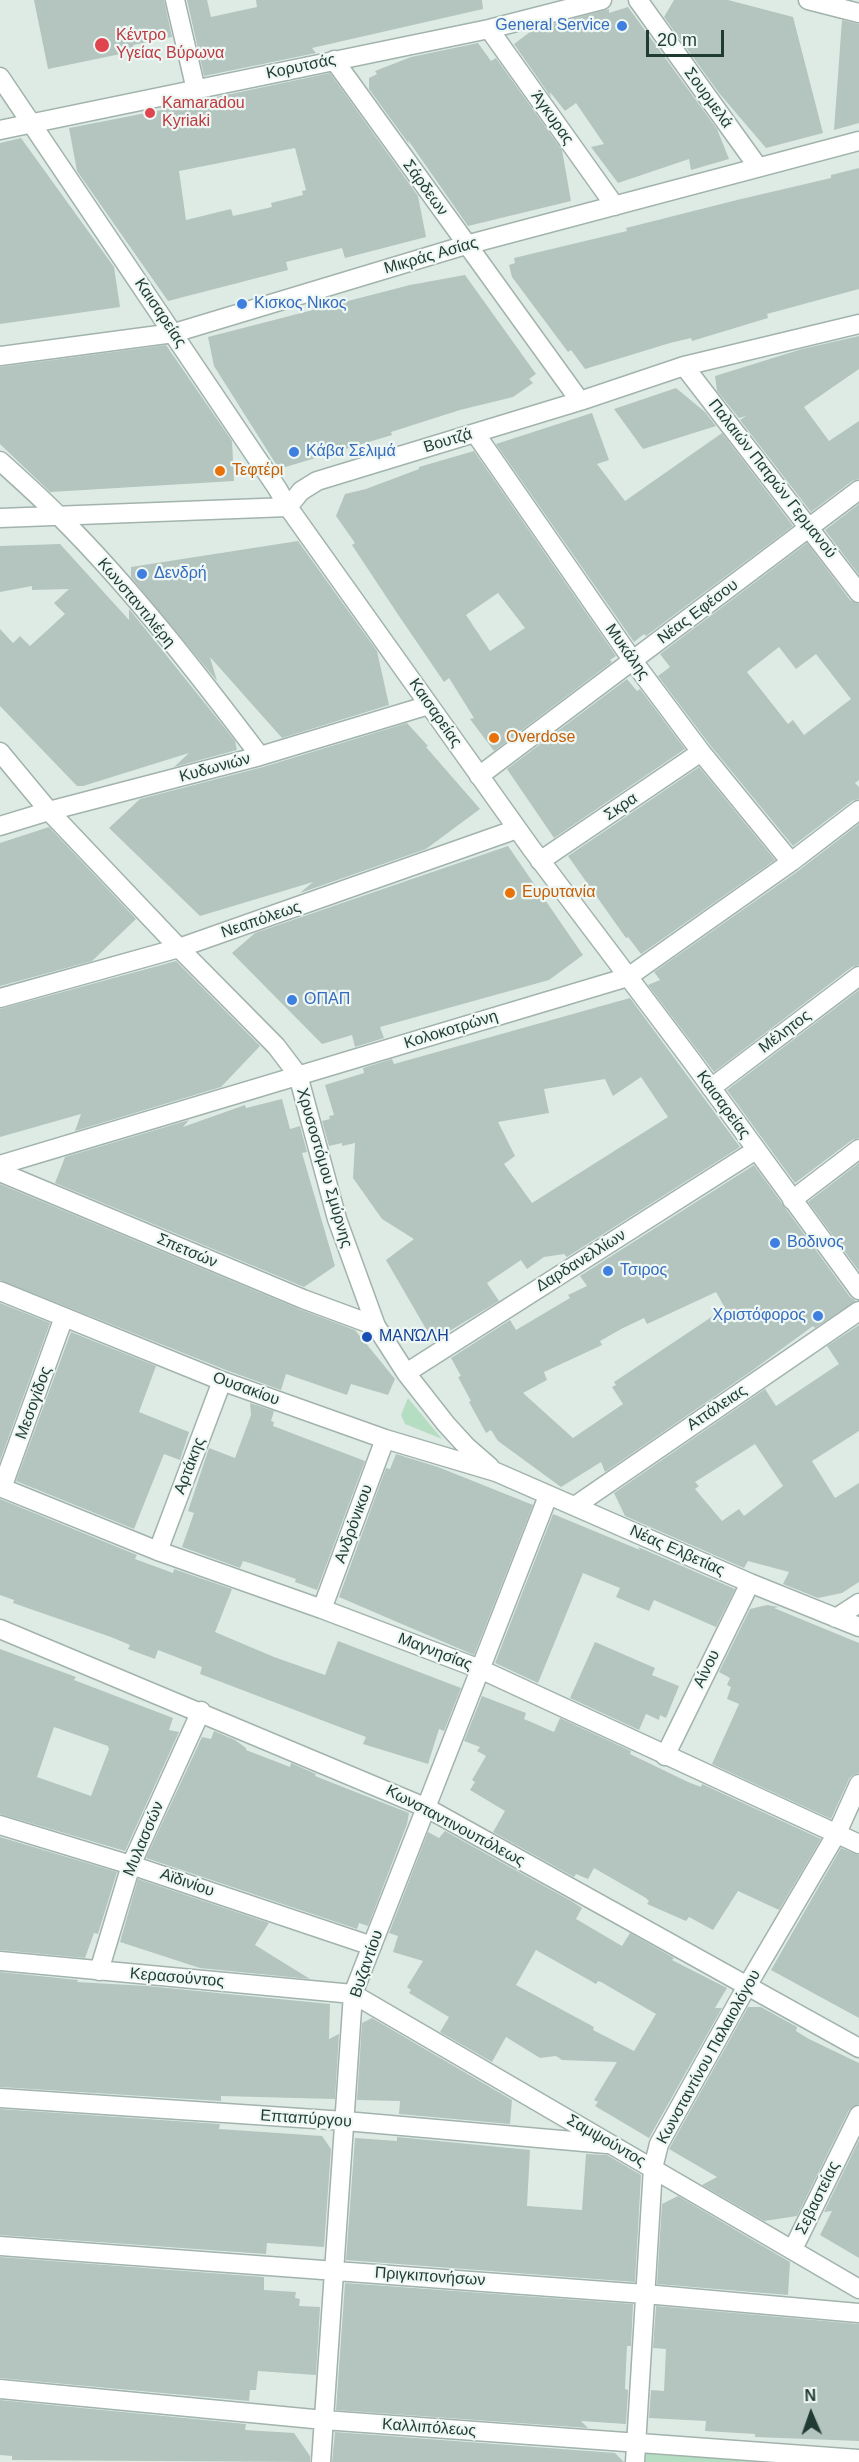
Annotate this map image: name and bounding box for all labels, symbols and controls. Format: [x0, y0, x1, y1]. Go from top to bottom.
place label: General Service [495, 16, 610, 36]
scale bar [649, 18, 727, 56]
marker: General Service [615, 19, 629, 33]
place label: Κέντρο Υγείας Βύρωνα [116, 26, 224, 64]
text: 20 m [657, 30, 697, 50]
marker: Κέντρο Υγείας Βύρωνα [93, 36, 111, 54]
street label: Κορυτσάς [265, 50, 337, 84]
street label: Σουρμελά [680, 64, 736, 132]
street label: Άγκυρας [527, 87, 577, 149]
place label: Kamaradou Kyriaki [162, 94, 245, 132]
marker: Kamaradou Kyriaki [143, 106, 157, 120]
street label: Σάρδεων [398, 156, 452, 220]
street label: Μικράς Ασίας [382, 233, 480, 279]
street label: Καισαρείας [130, 275, 190, 351]
place label: Κισκος Νικος [254, 294, 346, 314]
marker: Κισκος Νικος [235, 297, 249, 311]
street label: Παλαιών Πατρών Γερμανού [704, 396, 840, 562]
street label: Βουτζά [421, 425, 475, 457]
place label: Κάβα Σελιμά [306, 442, 396, 462]
marker: Κάβα Σελιμά [287, 445, 301, 459]
place label: Τεφτέρι [232, 461, 283, 481]
marker: Τεφτέρι [213, 464, 227, 478]
street label: Κωνσταντιλιέρη [93, 554, 179, 652]
place label: Δενδρή [154, 564, 207, 584]
marker: Δενδρή [135, 567, 149, 581]
street label: Νέας Εφέσου [654, 576, 742, 648]
street label: Μυκάλης [601, 620, 653, 684]
street label: Καισαρείας [404, 675, 466, 751]
place label: Overdose [506, 728, 575, 748]
marker: Overdose [487, 731, 501, 745]
street label: Κυδωνιών [177, 749, 253, 787]
street label: Σκρα [601, 789, 641, 825]
place label: Ευρυτανία [522, 883, 595, 903]
marker: Ευρυτανία [503, 886, 517, 900]
street label: Νεαπόλεως [219, 897, 303, 943]
place label: ΟΠΑΠ [304, 990, 350, 1010]
marker: ΟΠΑΠ [285, 993, 299, 1007]
street label: Μέλητος [755, 1006, 815, 1058]
street label: Κολοκοτρώνη [402, 1007, 500, 1053]
street label: Καισαρείας [692, 1067, 754, 1143]
street label: Χρυσοστόμου Σμύρνης [292, 1086, 356, 1250]
street label: Δαρδανελλίων [533, 1226, 629, 1296]
street label: Σπετσών [154, 1230, 220, 1272]
place label: Βοδινος [787, 1233, 844, 1253]
marker: Βοδινος [768, 1236, 782, 1250]
place label: Τσιρος [620, 1261, 667, 1281]
marker: Τσιρος [601, 1264, 615, 1278]
place label: Χριστόφορος [713, 1306, 806, 1326]
marker: Χριστόφορος [811, 1309, 825, 1323]
place label: ΜΑΝΏΛΗ [379, 1327, 449, 1347]
marker: ΜΑΝΏΛΗ [360, 1330, 374, 1344]
street label: Μεσογίδος [12, 1364, 56, 1442]
street label: Ουσακίου [210, 1368, 282, 1410]
street label: Αττάλειας [683, 1381, 751, 1435]
street label: Αρτάκης [170, 1435, 210, 1497]
street label: Ανδρόνικου [331, 1482, 377, 1566]
street label: Νέας Ελβετίας [627, 1521, 727, 1581]
street label: Μαγνησίας [395, 1629, 475, 1675]
street label: Αίνου [690, 1647, 724, 1691]
street label: Κωνσταντινουπόλεως [382, 1781, 528, 1871]
street label: Μυλασσών [120, 1799, 168, 1879]
street label: Αϊδινίου [157, 1865, 217, 1901]
street label: Βυζαντίου [346, 1928, 388, 2000]
street label: Κερασούντος [129, 1964, 225, 1992]
street label: Κωνσταντίνου Παλαιολόγου [653, 1966, 765, 2148]
street label: Επταπύργου [260, 2106, 352, 2132]
street label: Σαμψούντος [563, 2111, 649, 2171]
street label: Σεβαστείας [792, 2158, 844, 2238]
street label: Πριγκιπονήσων [374, 2264, 486, 2290]
north arrow [781, 2384, 841, 2444]
text: N [804, 2387, 816, 2404]
street label: Καλλιπόλεως [381, 2415, 477, 2441]

